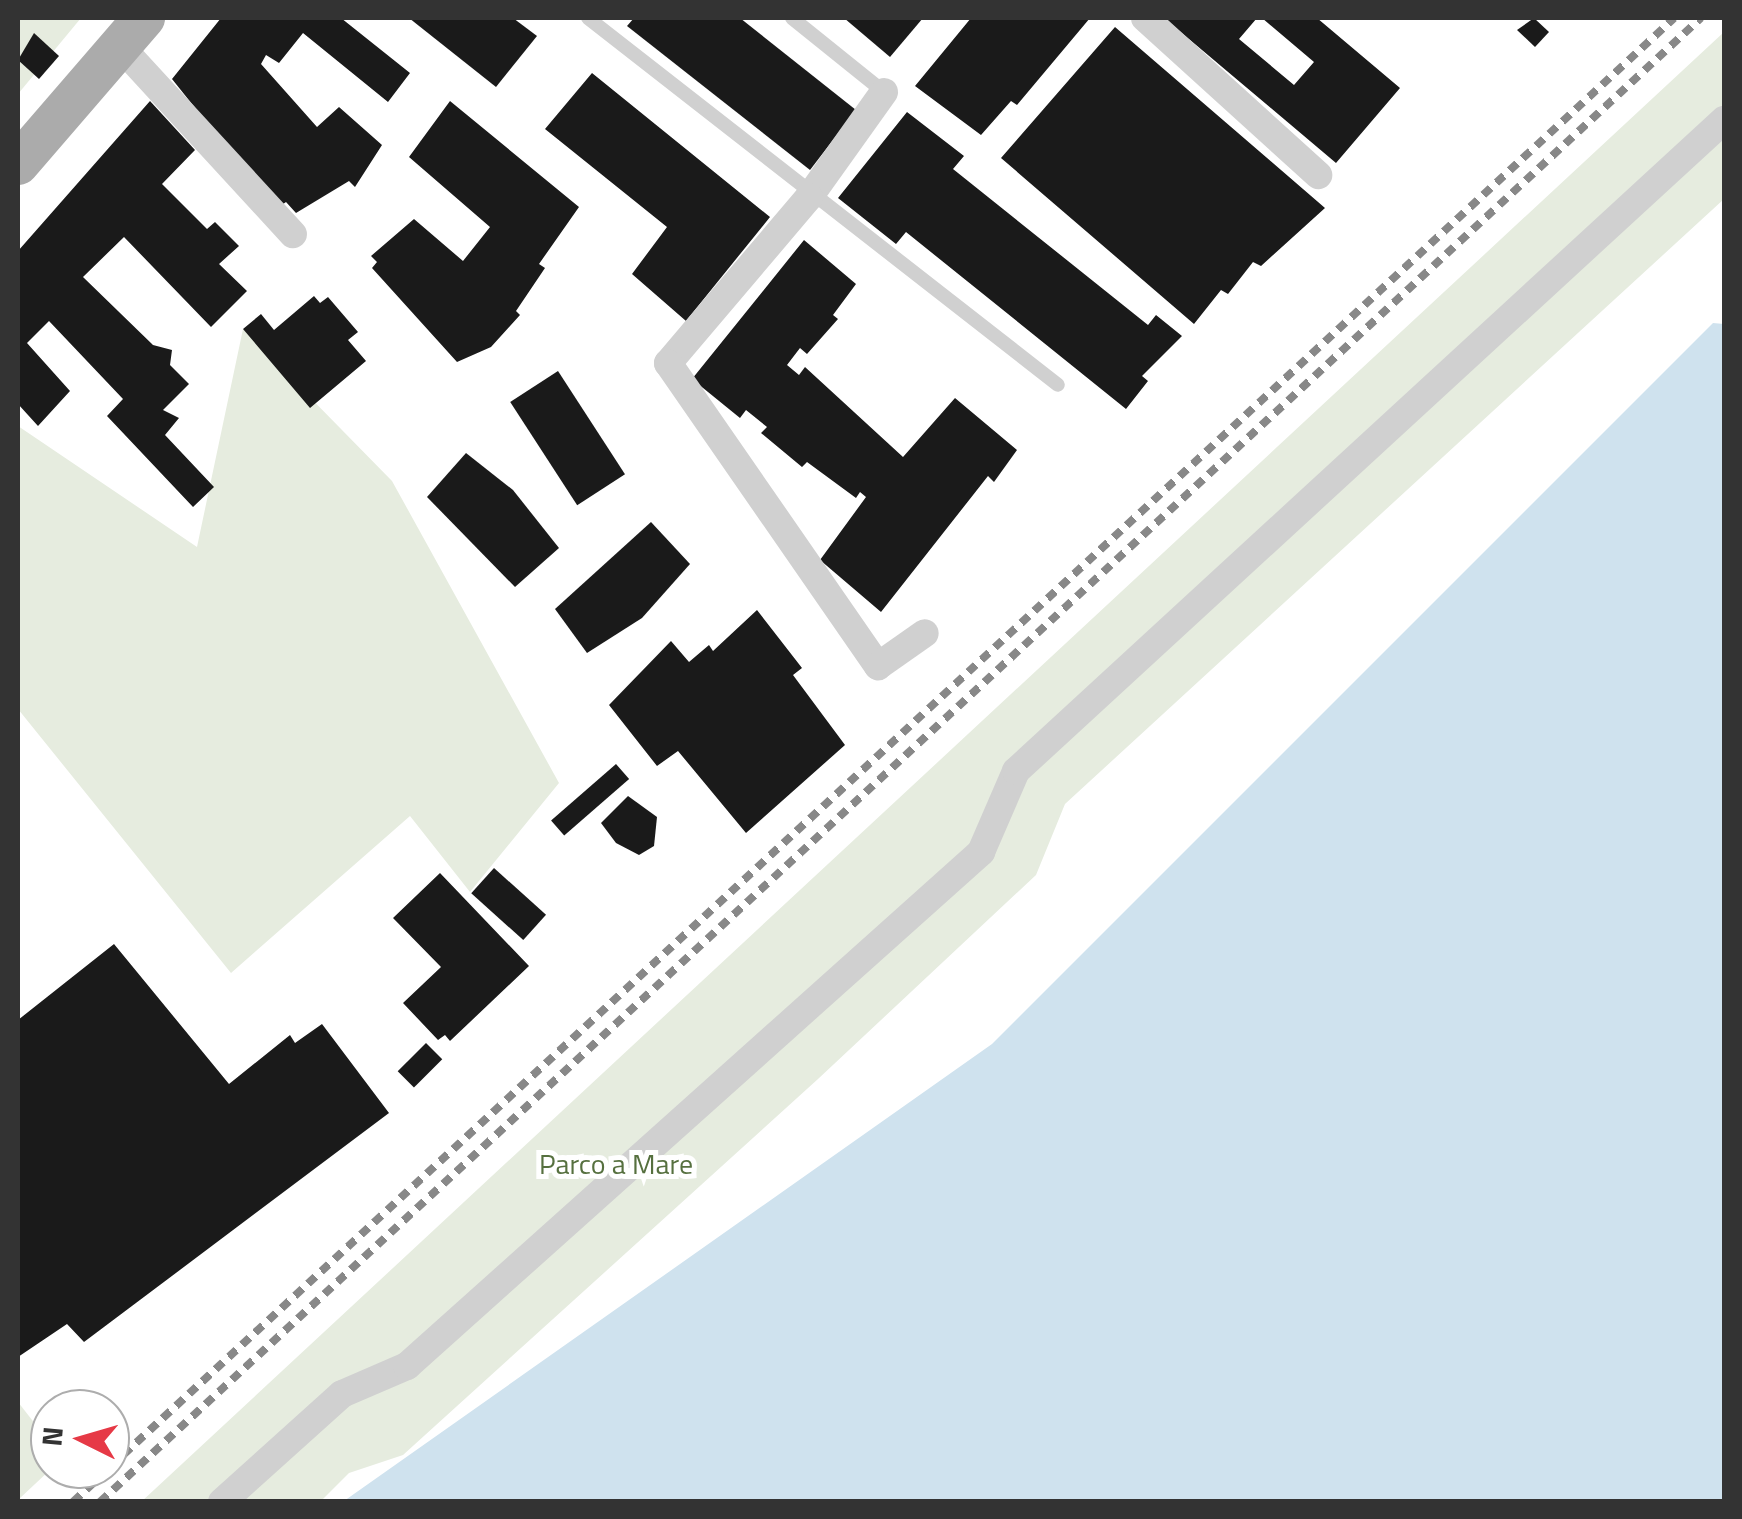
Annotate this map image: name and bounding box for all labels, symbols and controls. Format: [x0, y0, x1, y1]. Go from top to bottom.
park label: Parco a Mare [539, 1147, 693, 1181]
north arrow [30, 1389, 130, 1489]
text: N [29, 1425, 74, 1448]

